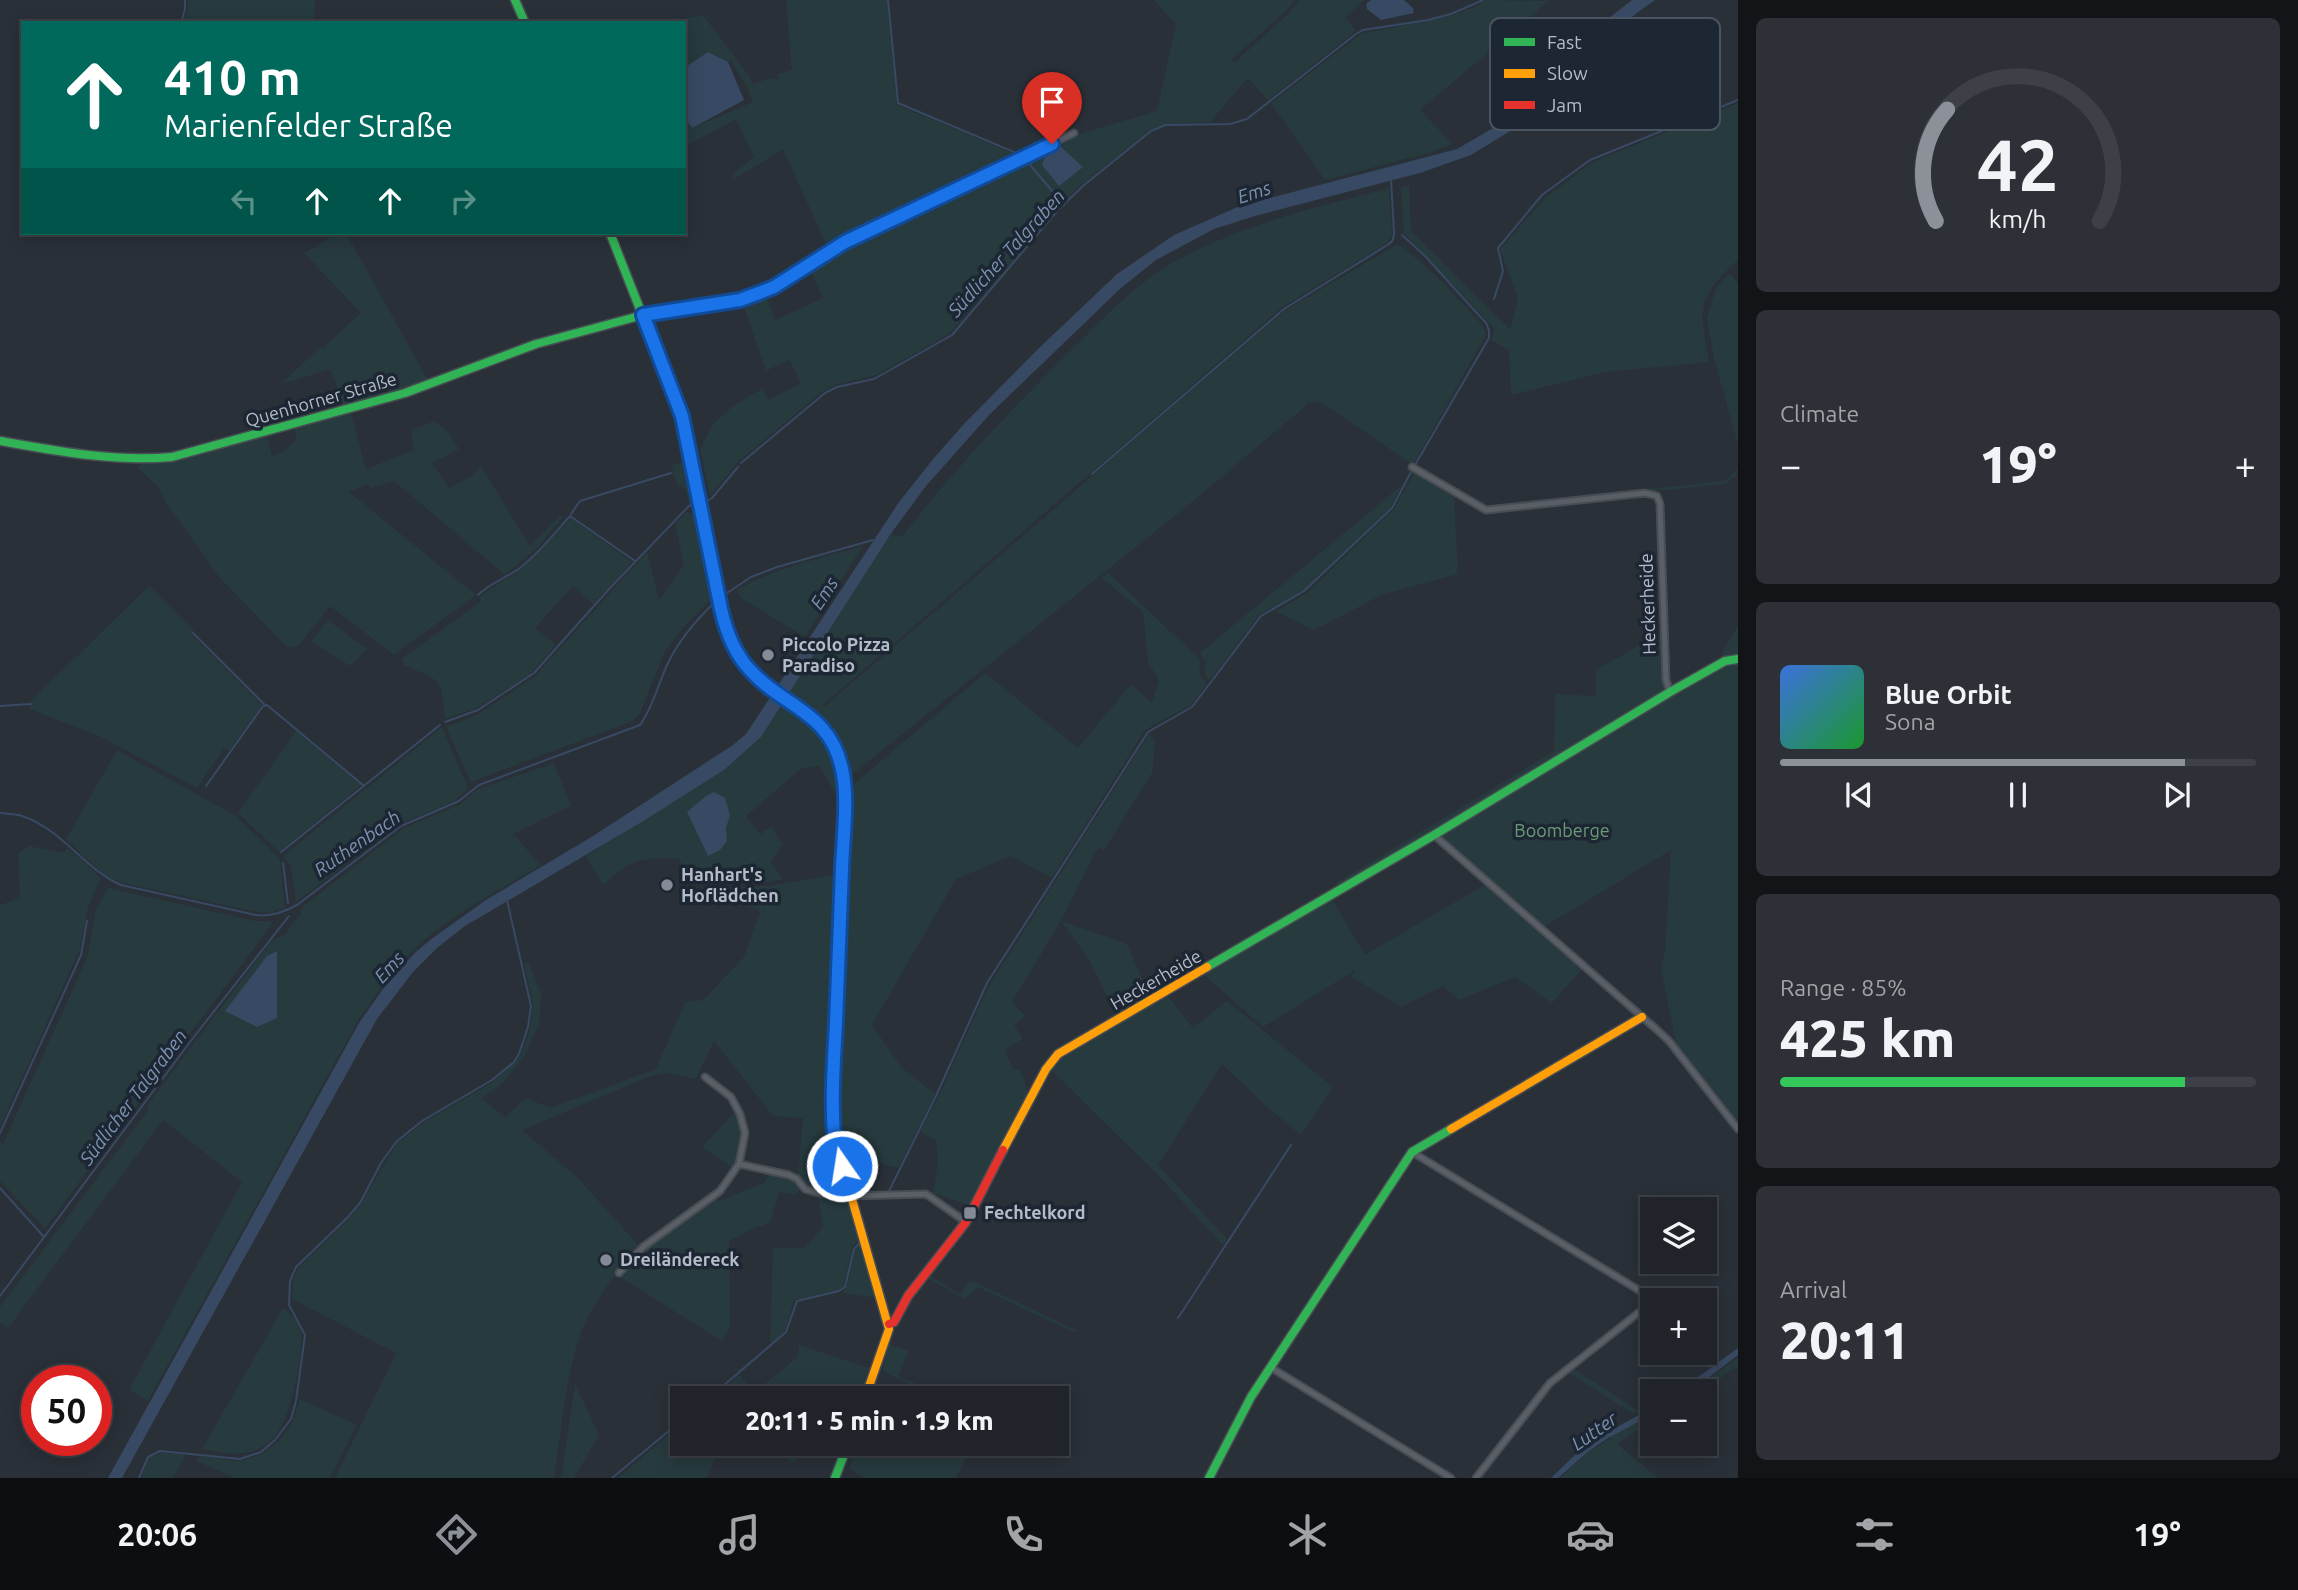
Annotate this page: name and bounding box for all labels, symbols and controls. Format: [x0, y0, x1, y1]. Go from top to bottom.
legend [1490, 18, 1720, 130]
text: Fast [1547, 31, 1582, 53]
icon: ahead [49, 49, 140, 140]
text: 410 m [164, 49, 301, 104]
text: Slow [1547, 62, 1588, 84]
pin [1022, 72, 1082, 144]
icon: arrive [1033, 83, 1071, 121]
text: Jam [1547, 94, 1583, 116]
text: Marienfelder Straße [164, 107, 453, 143]
text: 42 [1977, 123, 2059, 205]
water label: Ems [1234, 176, 1274, 208]
icon: left [225, 182, 263, 220]
icon: ahead [298, 182, 336, 220]
icon: ahead [371, 182, 409, 220]
icon: right [444, 182, 482, 220]
water label: Südlicher Talgraben [942, 185, 1069, 322]
text: km/h [1989, 205, 2047, 233]
street label: Quenhorner Straße [243, 368, 399, 431]
text: Climate [1780, 401, 1859, 426]
text: 19° [1979, 435, 2057, 493]
text: − [1780, 444, 1801, 486]
text: + [2235, 444, 2256, 486]
street label: Heckerheide [1635, 553, 1659, 655]
water label: Ems [805, 573, 843, 613]
place label: Piccolo Pizza Paradiso [782, 634, 890, 675]
marker: Piccolo Pizza Paradiso [760, 647, 776, 663]
text: Blue Orbit [1885, 680, 2012, 709]
text: Sona [1885, 709, 1935, 734]
icon: previous [1840, 776, 1878, 814]
icon: pause [1999, 776, 2037, 814]
icon: next [2158, 776, 2196, 814]
water label: Ruthenbach [310, 805, 404, 881]
park label: Boomberge [1514, 820, 1610, 840]
place label: Hanhart's Hoflädchen [681, 864, 779, 905]
marker: Hanhart's Hoflädchen [659, 877, 675, 893]
street label: Heckerheide [1107, 945, 1204, 1013]
water label: Ems [369, 947, 409, 987]
text: Range · 85% [1780, 975, 1907, 1000]
text: 425 km [1780, 1009, 1955, 1067]
water label: Südlicher Talgraben [74, 1025, 191, 1170]
position arrow [805, 1129, 879, 1203]
map controls [1640, 1197, 1717, 1456]
button: layers [1640, 1197, 1717, 1274]
place label: Fechtelkord [984, 1202, 1085, 1222]
marker: Fechtelkord [962, 1205, 978, 1221]
place label: Dreiländereck [620, 1249, 739, 1269]
marker: Dreiländereck [598, 1252, 614, 1268]
text: Arrival [1780, 1277, 1847, 1302]
button: + [1640, 1288, 1717, 1365]
text: 20:11 [1780, 1311, 1910, 1369]
speed limit sign: 50 [21, 1365, 112, 1456]
button: − [1640, 1379, 1717, 1456]
text: 20:11 · 5 min · 1.9 km [745, 1406, 994, 1435]
water label: Lutter [1567, 1407, 1622, 1455]
icon: directions [432, 1510, 481, 1559]
icon: music [715, 1510, 764, 1559]
icon: phone [999, 1510, 1048, 1559]
icon: climate [1283, 1510, 1332, 1559]
icon: car [1566, 1510, 1615, 1559]
icon: filters [1850, 1510, 1899, 1559]
text: 20:06 [117, 1516, 197, 1552]
text: 19° [2133, 1516, 2181, 1552]

